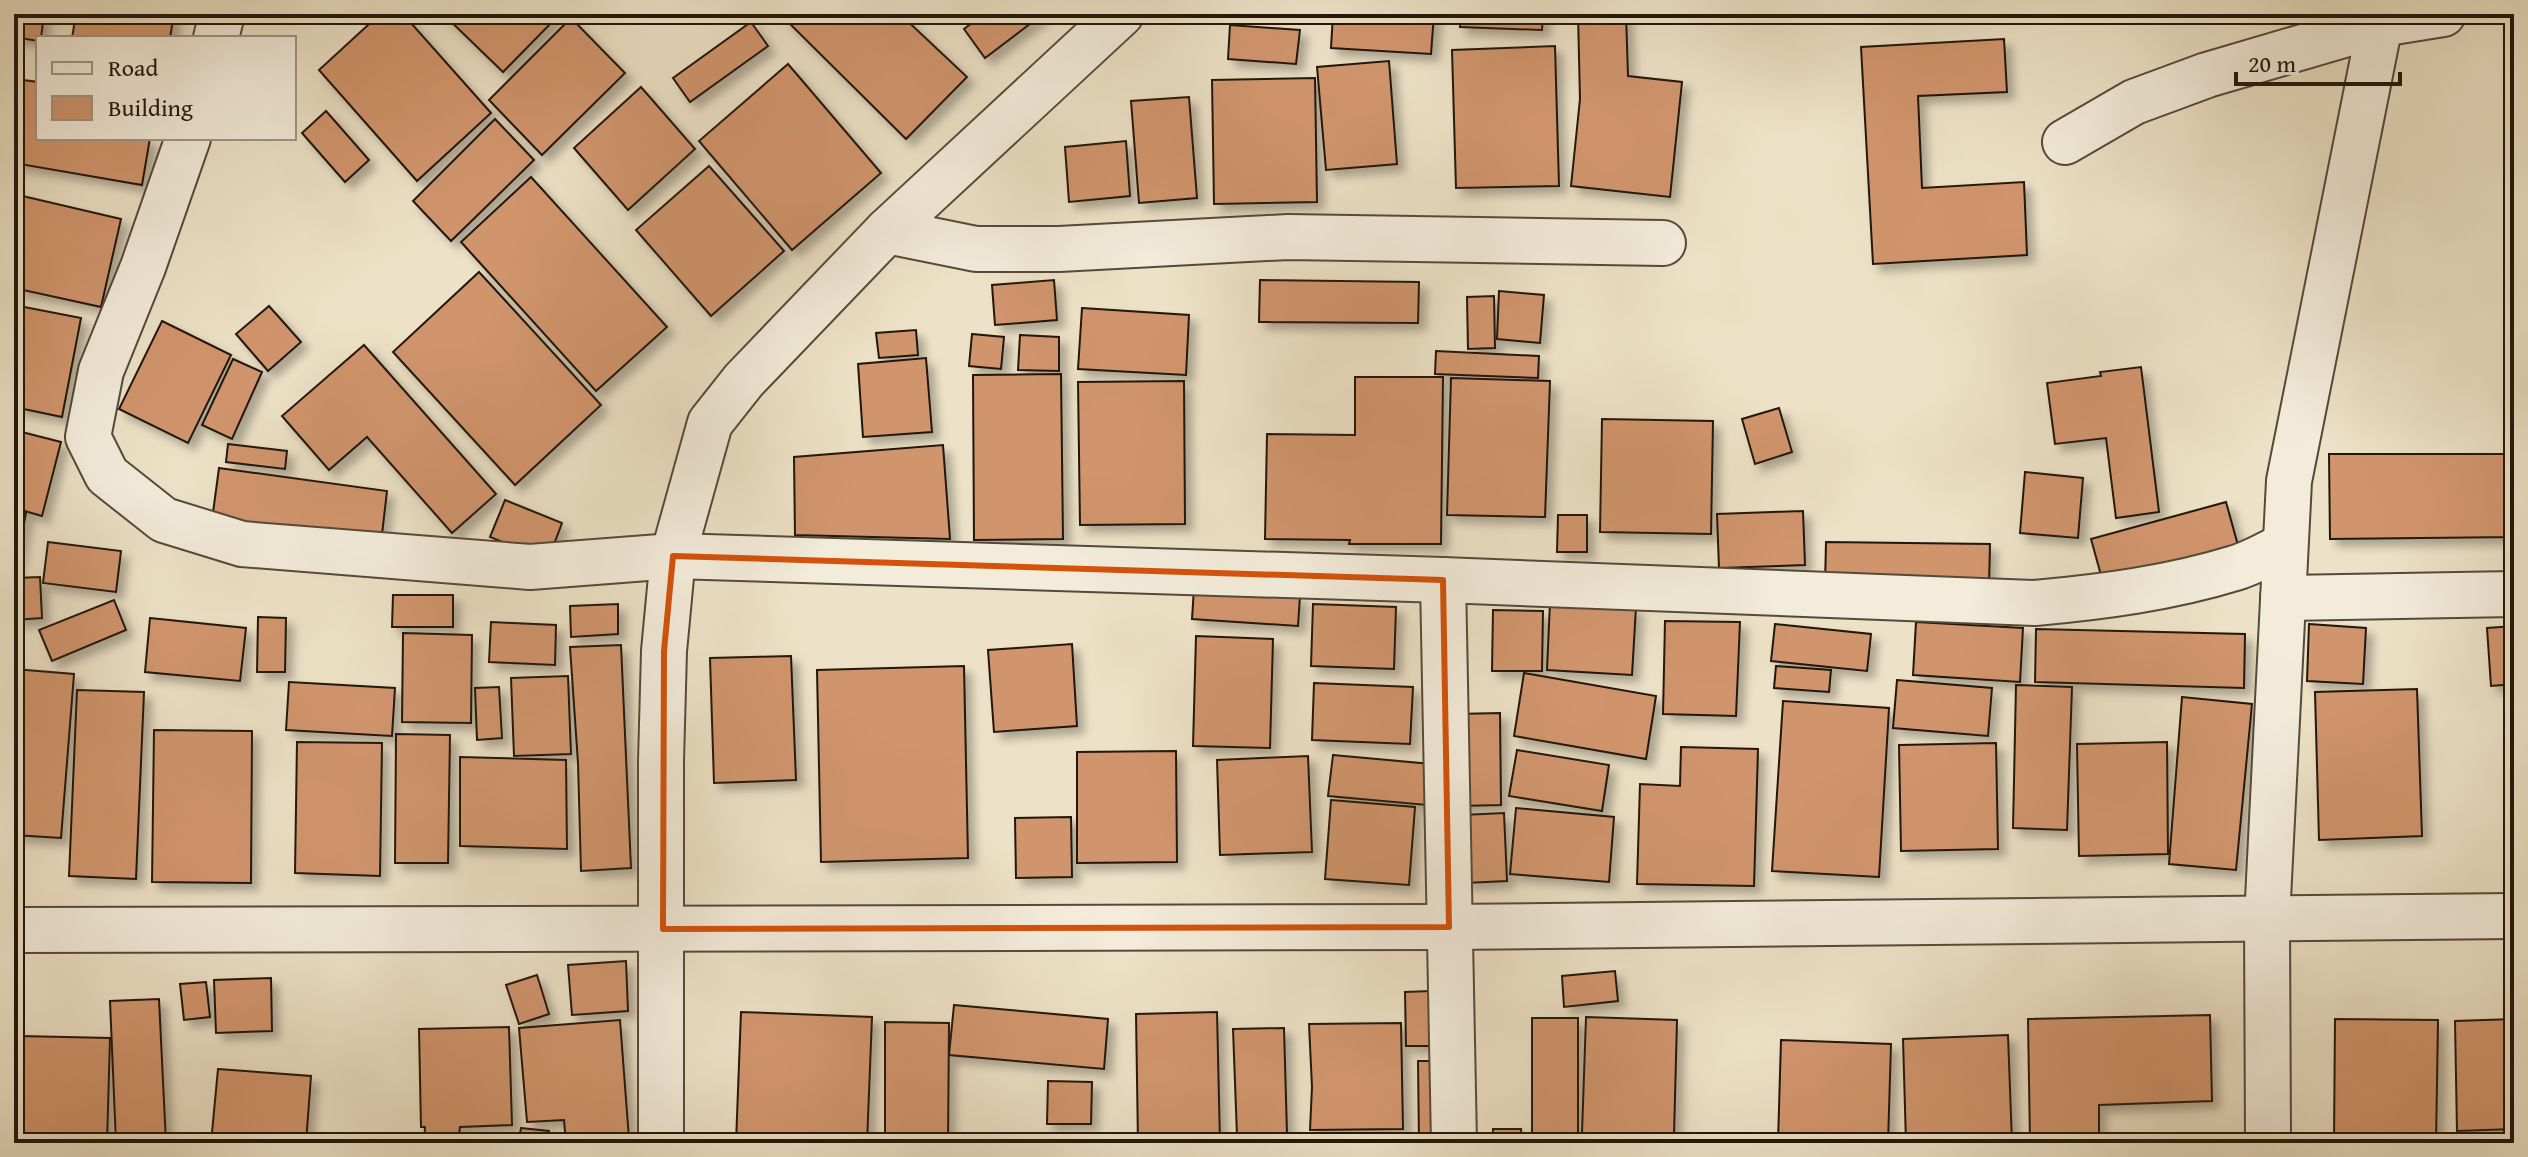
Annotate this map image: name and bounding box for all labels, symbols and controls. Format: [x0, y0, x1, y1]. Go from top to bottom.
legend [36, 36, 296, 140]
scale bar [2236, 36, 2400, 86]
text: 20 m [2248, 46, 2296, 81]
text: Road [108, 50, 158, 85]
text: Building [108, 90, 193, 125]

